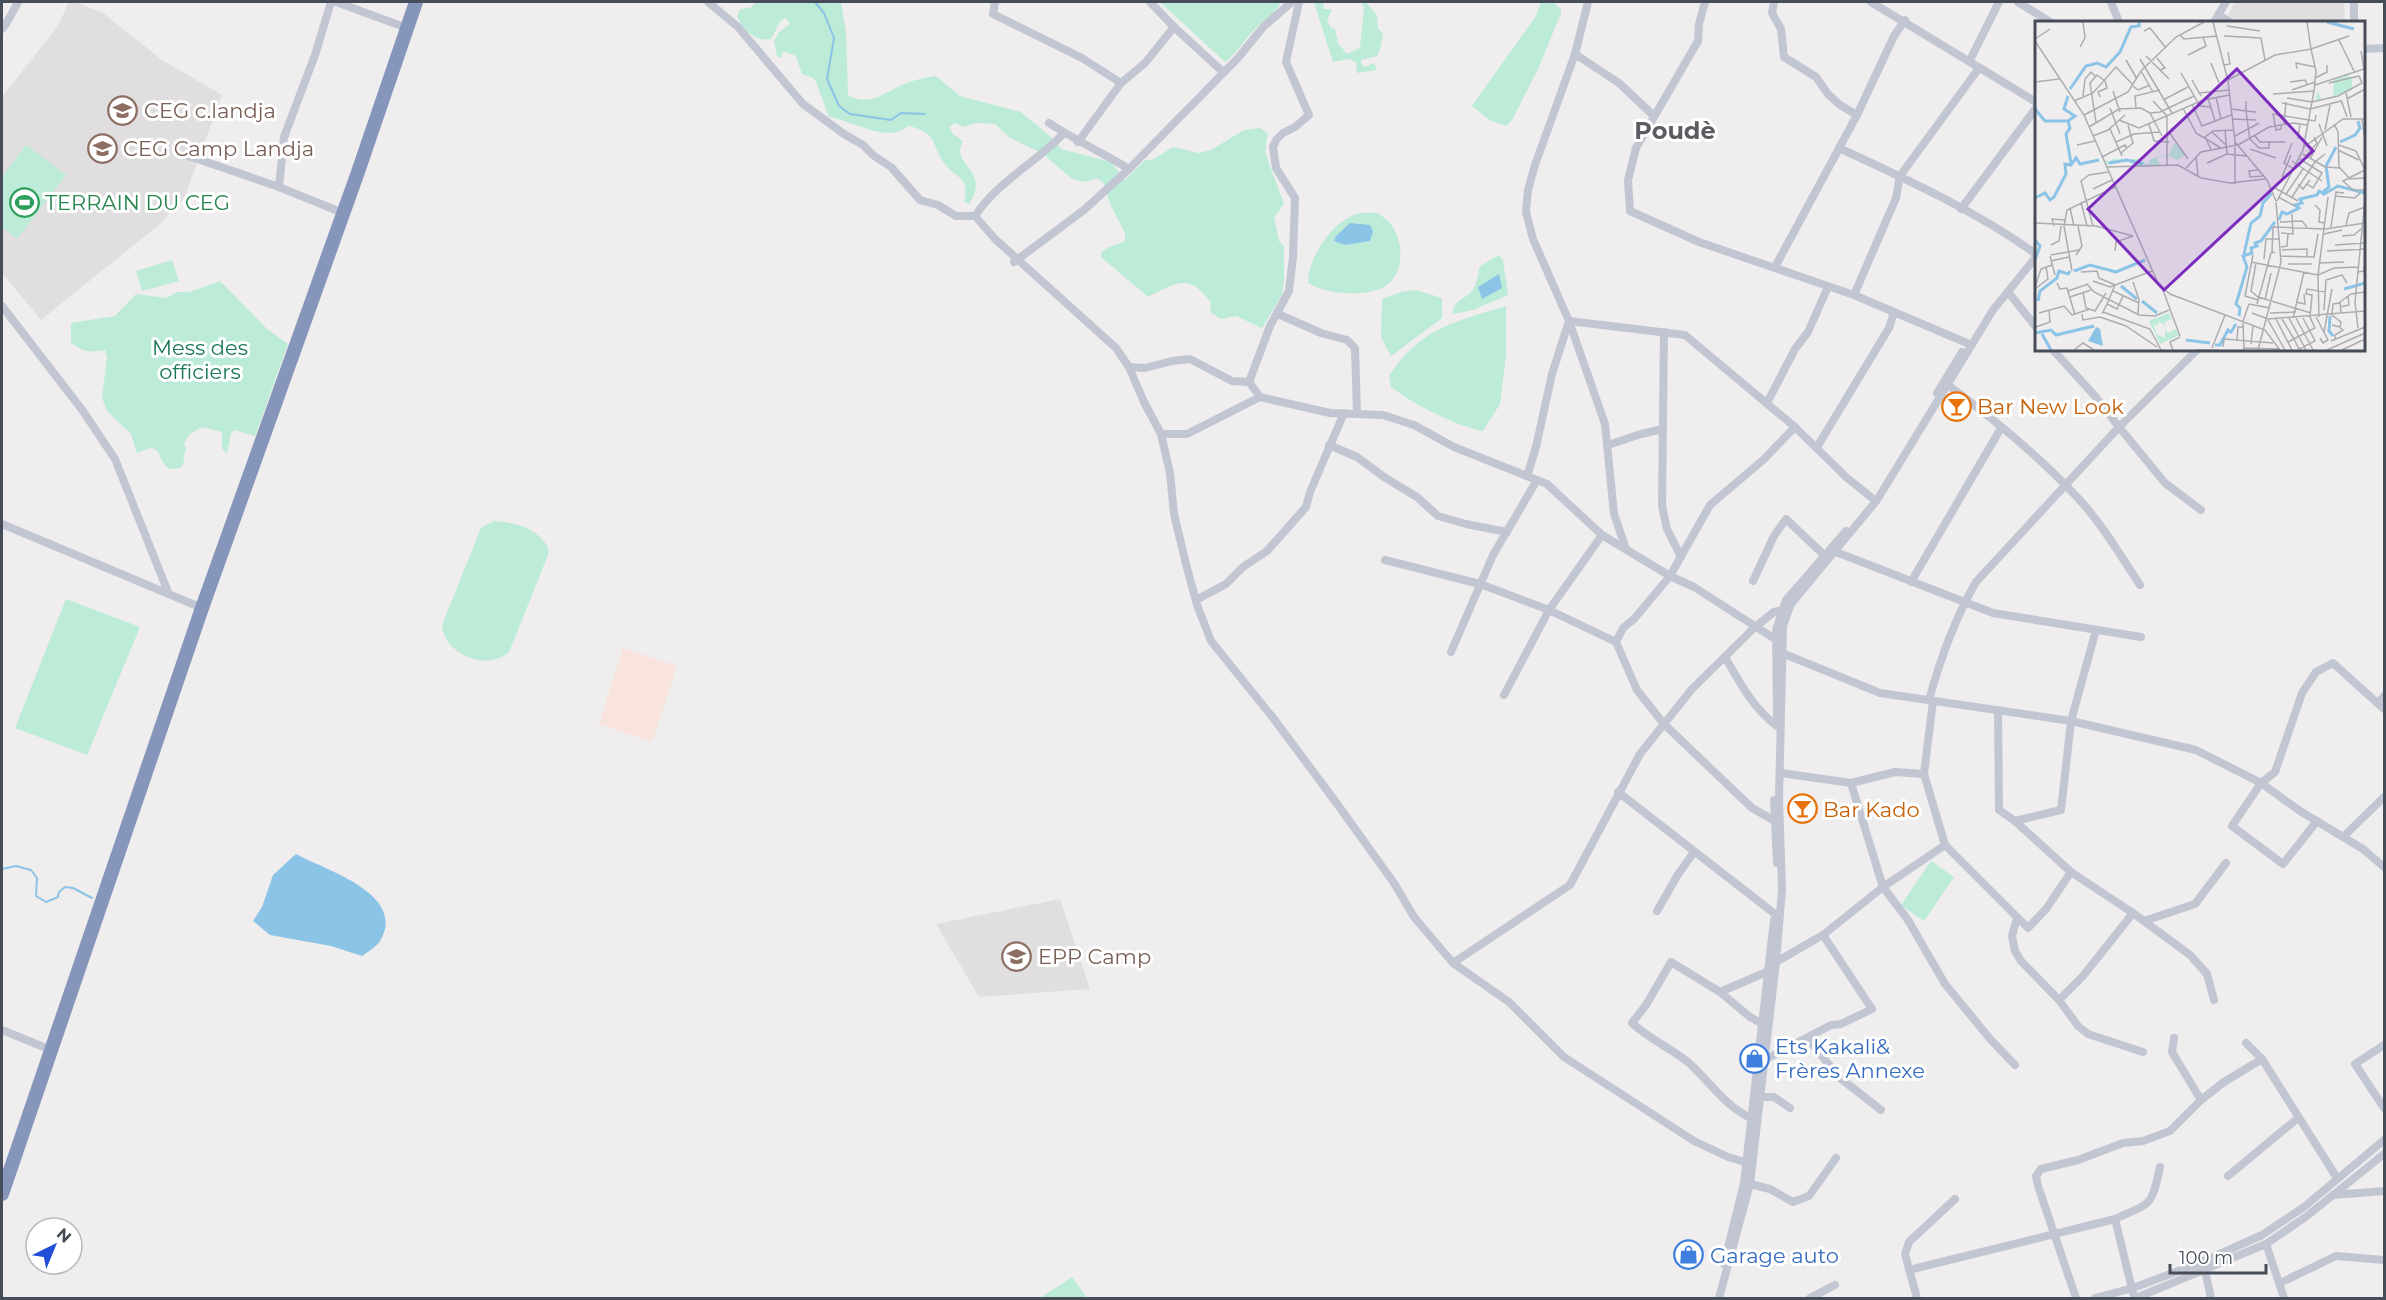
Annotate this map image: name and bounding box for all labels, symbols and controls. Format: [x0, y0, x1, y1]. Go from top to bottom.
inset map [2035, 21, 2365, 351]
school or university icon: CEG c.landja [107, 94, 139, 126]
place label: CEG c.landja [144, 98, 276, 123]
district label: Poudè [1634, 116, 1716, 145]
school or university icon: CEG Camp Landja [86, 132, 118, 164]
place label: CEG Camp Landja [123, 136, 314, 161]
sports icon: TERRAIN DU CEG [8, 186, 40, 218]
place label: TERRAIN DU CEG [45, 190, 230, 215]
park label: Mess des officiers [152, 335, 248, 384]
bar icon: Bar New Look [1940, 390, 1972, 422]
place label: Bar New Look [1977, 394, 2124, 419]
bar icon: Bar Kado [1786, 793, 1818, 825]
place label: Bar Kado [1823, 797, 1920, 822]
school or university icon: EPP Camp [1001, 940, 1033, 972]
place label: EPP Camp [1038, 944, 1151, 969]
place label: Ets Kakali& Frères Annexe [1775, 1034, 1925, 1083]
shop icon: Ets Kakali& Frères Annexe [1738, 1042, 1770, 1074]
north arrow [24, 1216, 84, 1276]
text: N [53, 1224, 75, 1247]
scale bar [2170, 1237, 2266, 1275]
shop icon: Garage auto [1673, 1239, 1705, 1271]
place label: Garage auto [1710, 1243, 1839, 1268]
text: 100 m [2179, 1247, 2233, 1269]

